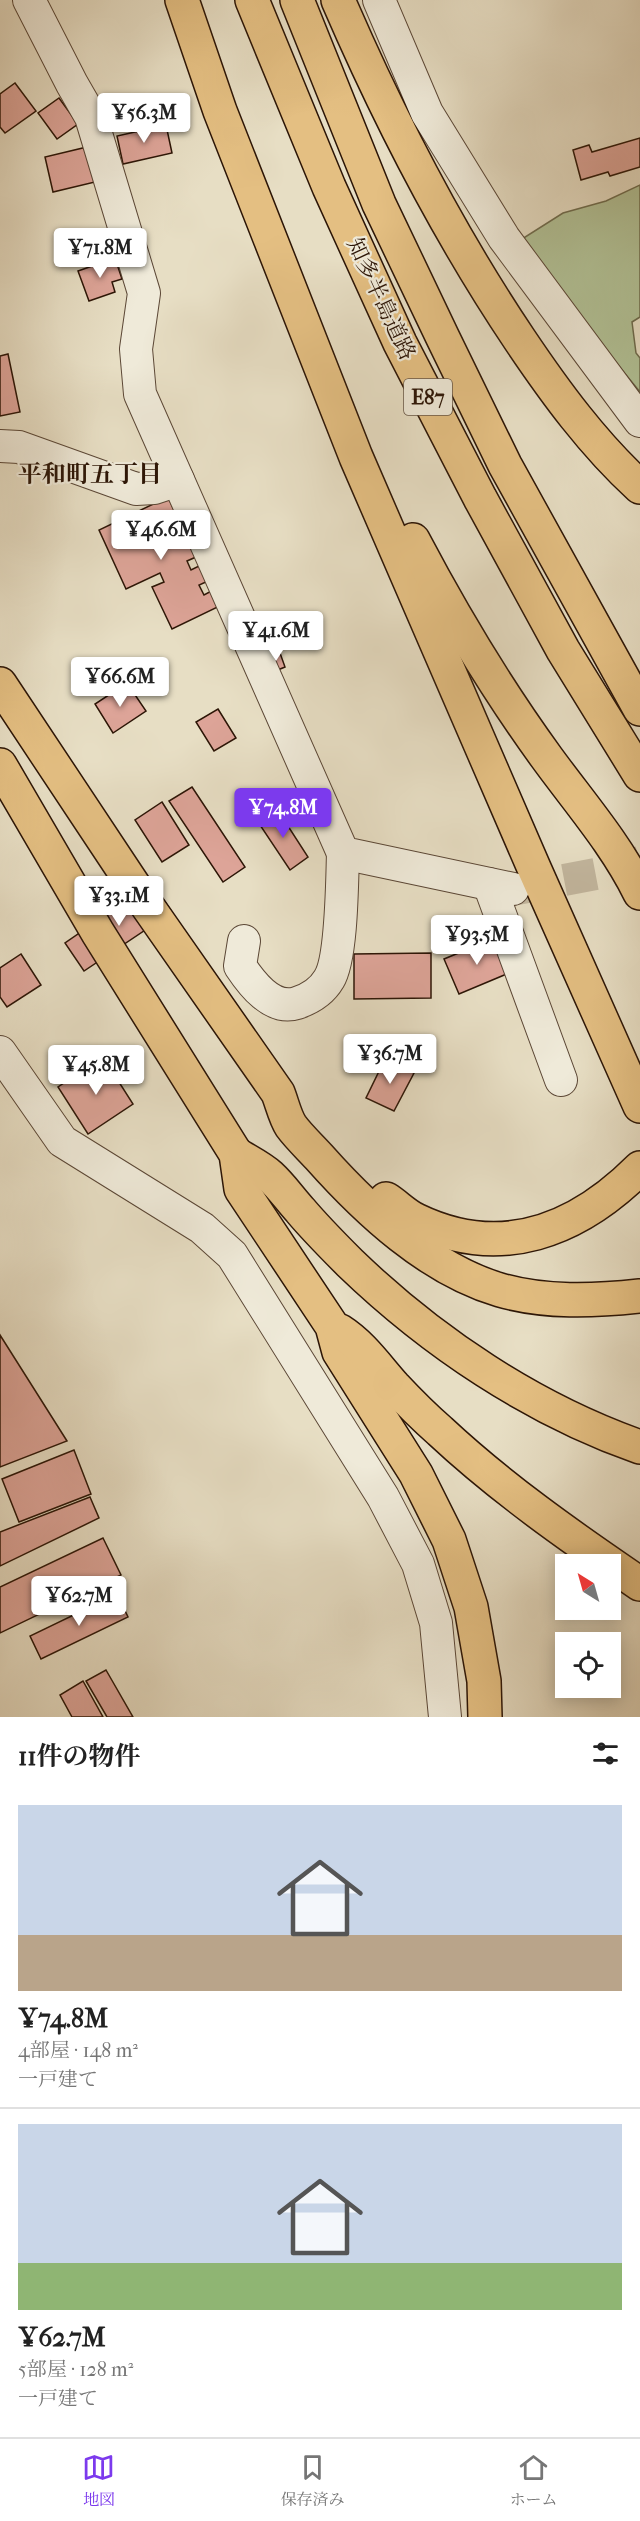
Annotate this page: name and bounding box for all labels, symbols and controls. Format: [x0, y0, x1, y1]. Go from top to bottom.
pin: ¥56.3M [95, 93, 193, 144]
text: ¥56.3M [111, 101, 177, 124]
pin: ¥71.8M [51, 228, 149, 279]
street label: 知多半島道路 [341, 234, 421, 364]
text: ¥71.8M [68, 236, 132, 259]
road number: E87 [404, 379, 452, 415]
district label: 平和町五丁目 [18, 460, 162, 488]
pin: ¥46.6M [112, 510, 210, 561]
text: ¥46.6M [125, 518, 197, 541]
pin: ¥41.6M [227, 611, 325, 662]
text: ¥41.6M [242, 619, 310, 642]
pin: ¥66.6M [71, 657, 169, 708]
text: ¥66.6M [85, 665, 155, 688]
pin: ¥74.8M [234, 788, 332, 839]
text: ¥74.8M [248, 796, 318, 819]
pin: ¥33.1M [70, 876, 168, 927]
text: ¥33.1M [88, 884, 150, 907]
pin: ¥93.5M [428, 915, 526, 966]
text: ¥93.5M [445, 923, 509, 946]
pin: ¥36.7M [341, 1034, 439, 1085]
text: ¥36.7M [357, 1042, 423, 1065]
pin: ¥45.8M [47, 1045, 145, 1096]
text: ¥45.8M [62, 1053, 130, 1076]
north arrow [555, 1554, 621, 1620]
map controls [555, 1554, 621, 1698]
pin: ¥62.7M [30, 1576, 128, 1627]
text: ¥62.7M [45, 1584, 113, 1607]
button: locate [555, 1632, 621, 1698]
icon: filters [589, 1737, 622, 1770]
text: 11件の物件 [18, 1741, 141, 1772]
icon: home [266, 1844, 374, 1952]
text: ¥74.8M [18, 2003, 108, 2034]
text: 4部屋 · 148 m² [18, 2039, 138, 2062]
text: 一戸建て [18, 2068, 98, 2091]
icon: home [266, 2163, 374, 2271]
text: ¥62.7M [18, 2322, 106, 2353]
text: 5部屋 · 128 m² [18, 2358, 133, 2381]
text: 一戸建て [18, 2387, 98, 2410]
tab: 地図 [82, 2451, 115, 2510]
tab: 保存済み [280, 2451, 344, 2510]
tab: ホーム [509, 2451, 557, 2510]

